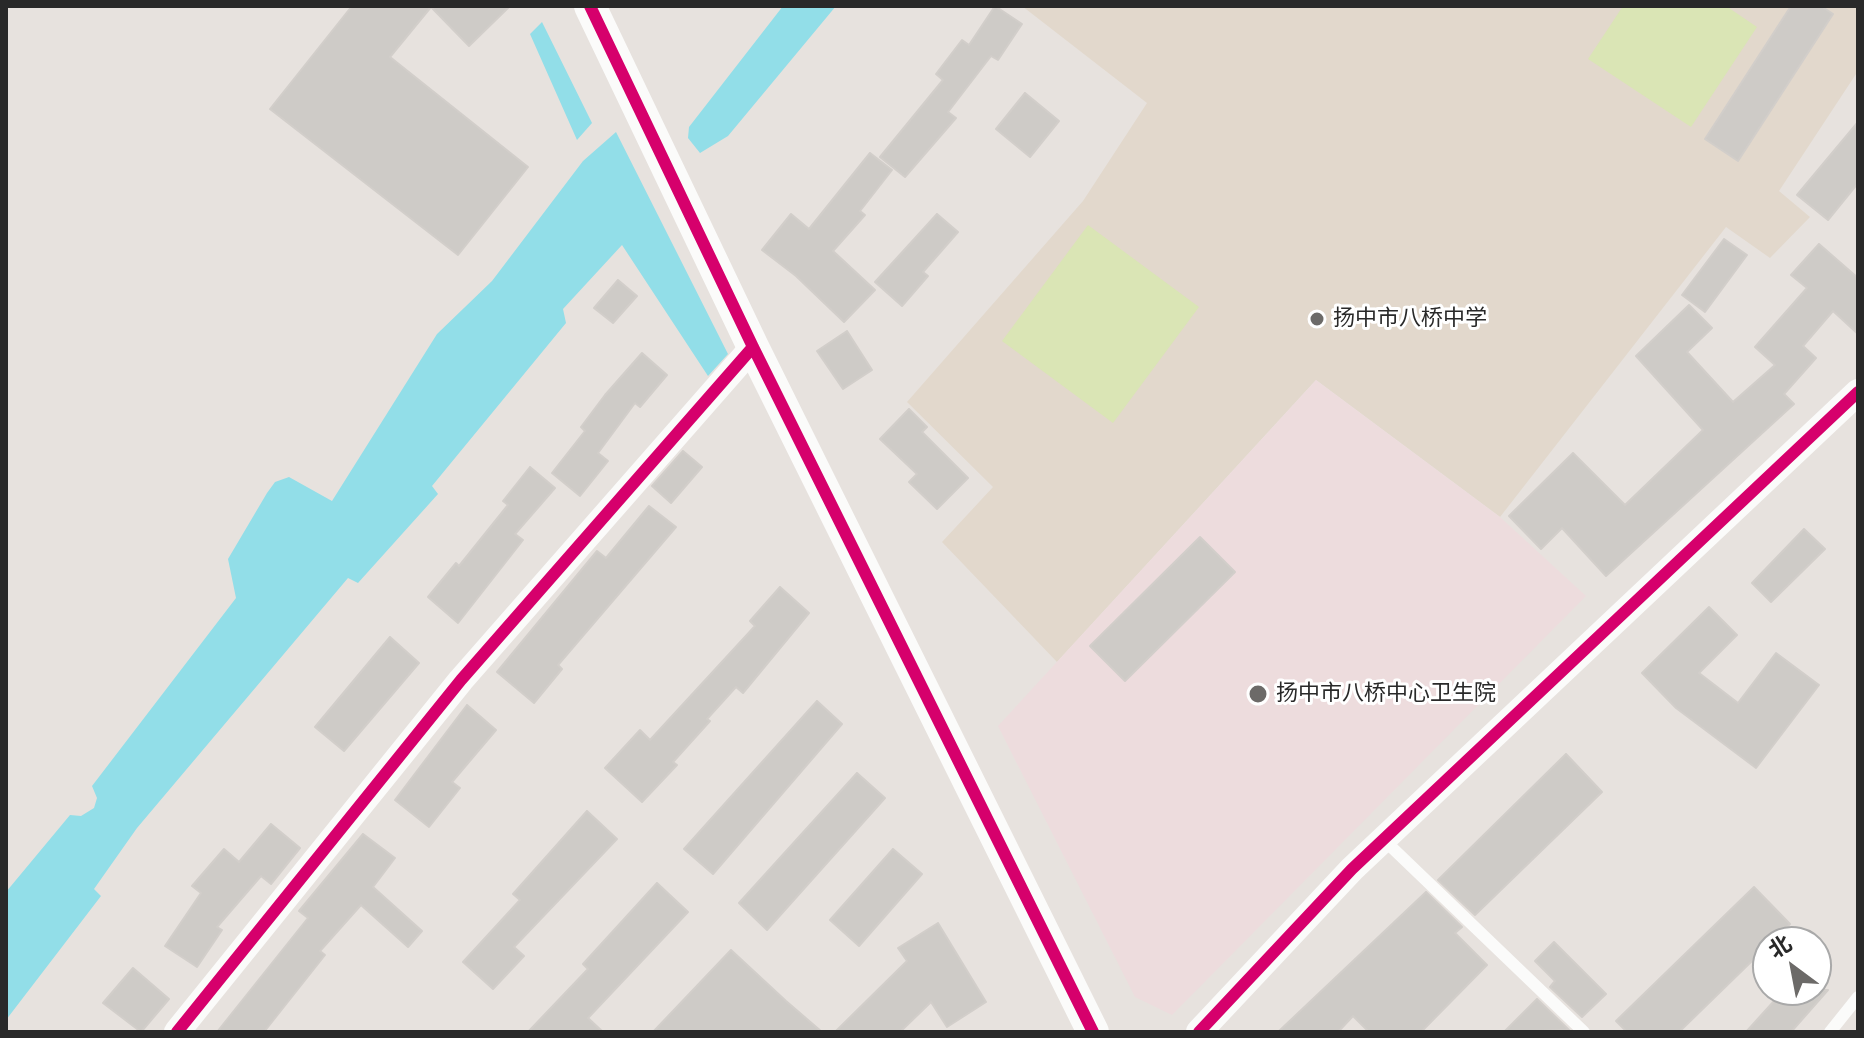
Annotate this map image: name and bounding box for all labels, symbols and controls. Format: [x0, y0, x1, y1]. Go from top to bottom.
place label: 扬中市八桥中学 [1333, 306, 1487, 332]
marker: 扬中市八桥中学 [1308, 310, 1326, 328]
place label: 扬中市八桥中心卫生院 [1276, 681, 1496, 707]
marker: 扬中市八桥中心卫生院 [1247, 683, 1269, 705]
north arrow [1752, 926, 1832, 1006]
text: 北 [1763, 929, 1797, 965]

